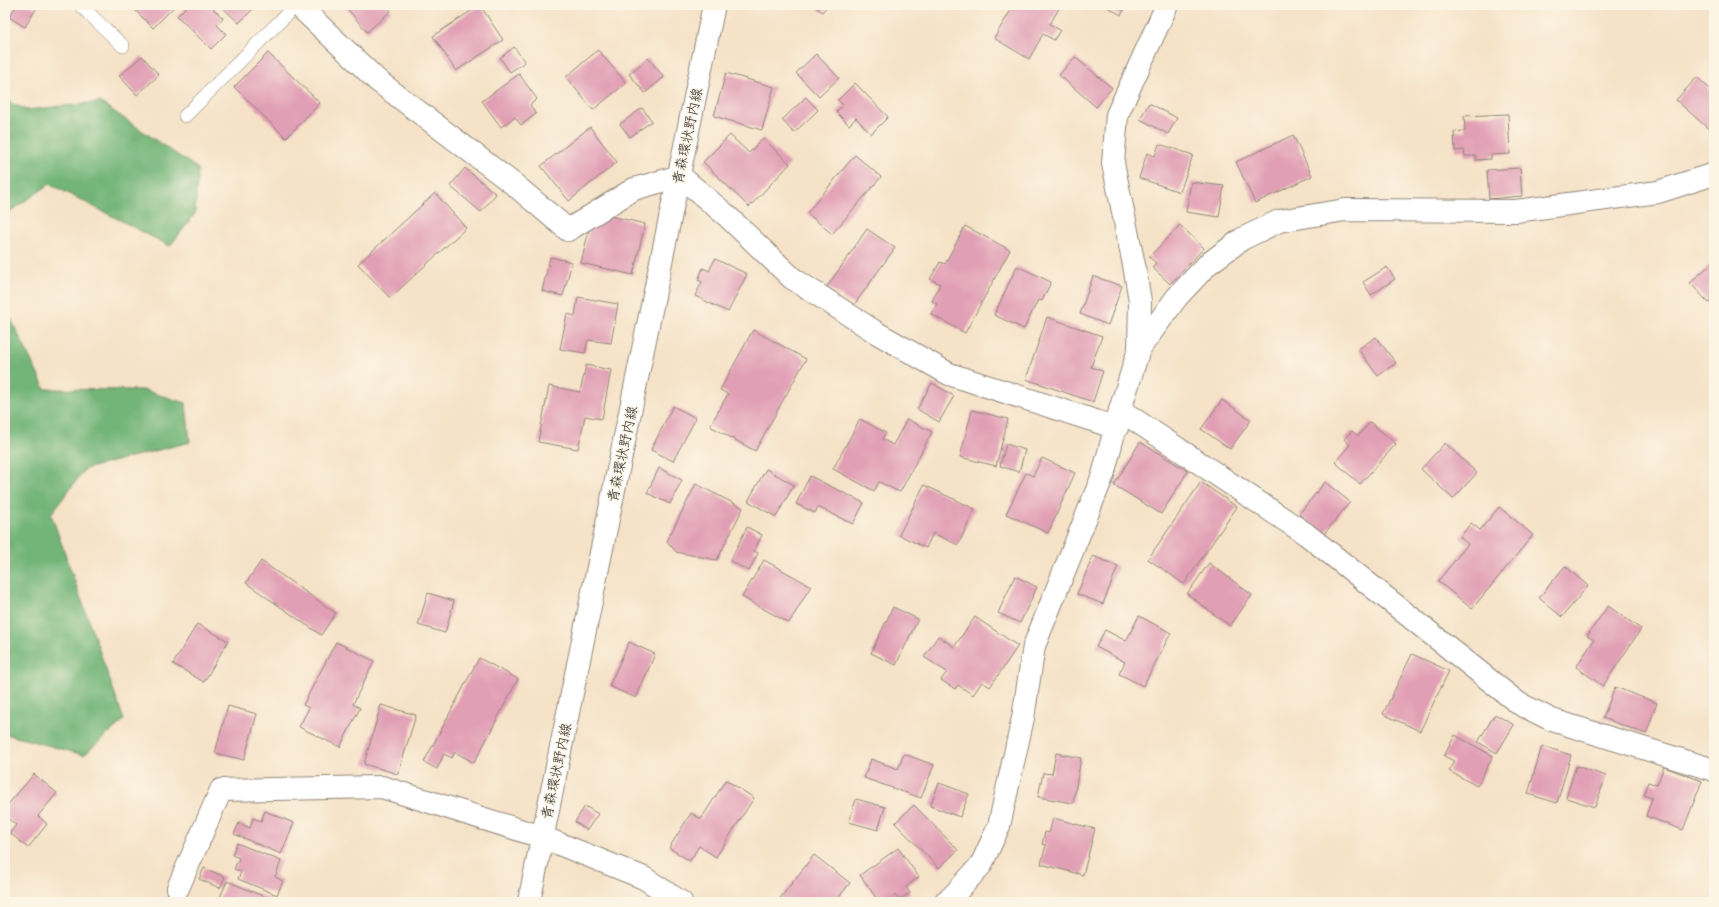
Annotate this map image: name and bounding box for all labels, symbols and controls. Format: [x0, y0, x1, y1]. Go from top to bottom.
street label: 青森環状野内線 [668, 86, 706, 186]
street label: 青森環状野内線 [603, 404, 641, 504]
street label: 青森環状野内線 [537, 721, 575, 821]

